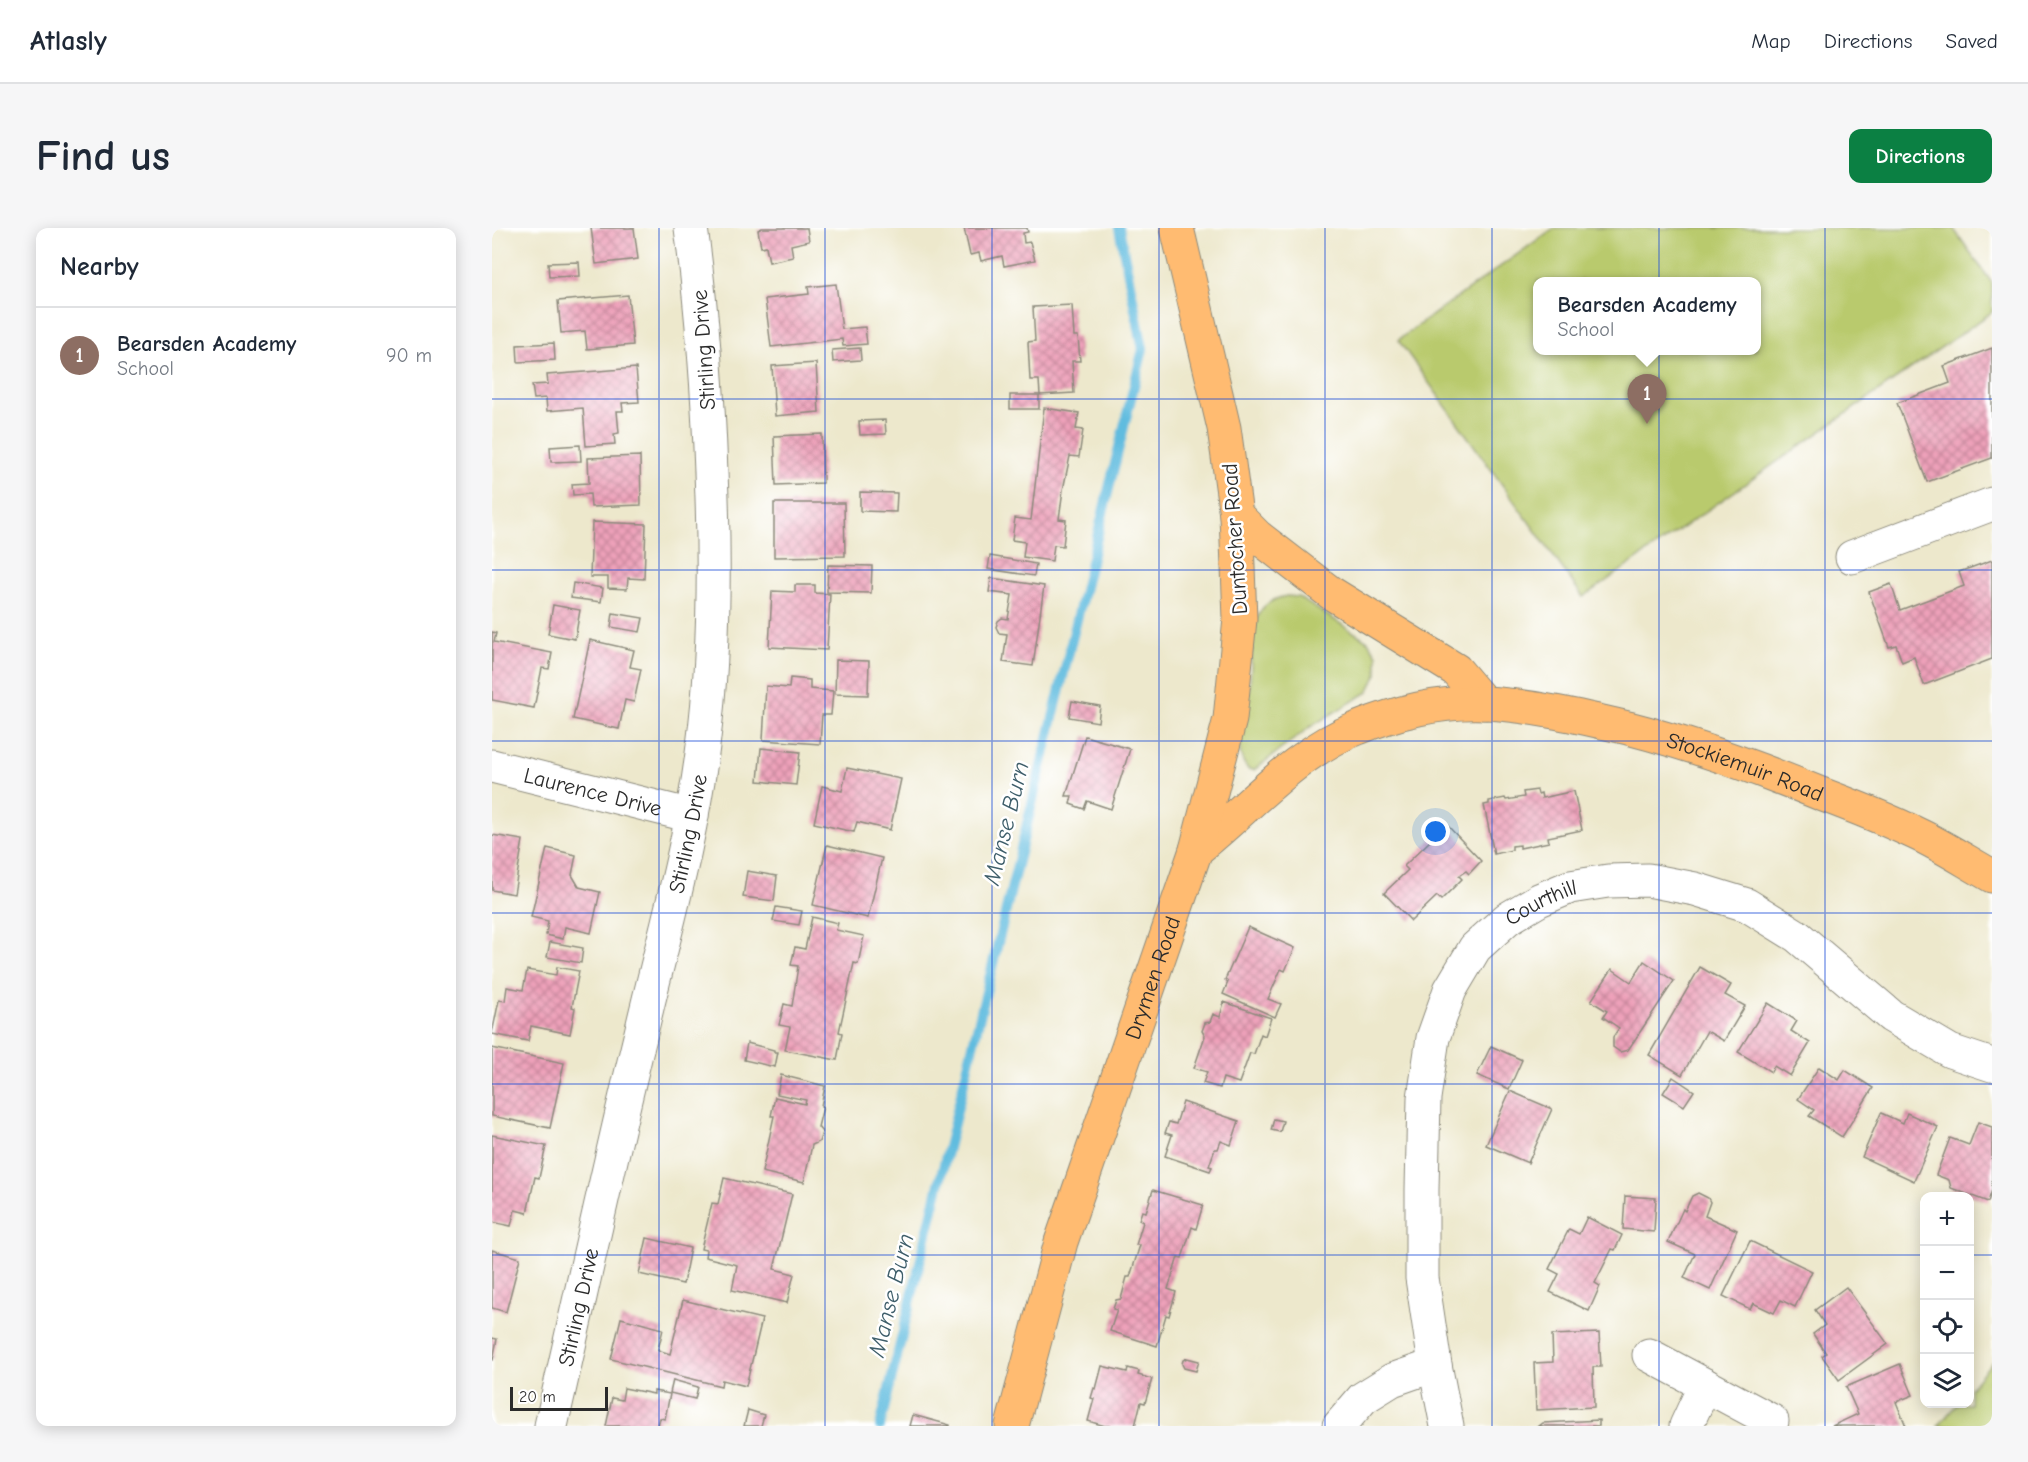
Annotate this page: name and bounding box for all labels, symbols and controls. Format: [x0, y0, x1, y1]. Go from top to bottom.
text: Atlasly [30, 25, 107, 57]
text: Map [1751, 29, 1791, 53]
text: Directions [1824, 29, 1913, 53]
text: Saved [1946, 29, 1998, 53]
button: Directions [1849, 129, 1992, 183]
text: Find us [36, 132, 170, 181]
text: Nearby [60, 252, 139, 282]
popup [1533, 277, 1761, 355]
street label: Stirling Drive [687, 289, 721, 411]
text: Bearsden Academy [1557, 292, 1737, 318]
text: School [1557, 318, 1614, 341]
text: Bearsden Academy [117, 331, 296, 357]
text: 1 [76, 344, 83, 367]
text: 90 m [386, 344, 432, 367]
text: School [117, 357, 174, 380]
pin: 1 [1628, 374, 1666, 424]
street label: Duntocher Road [1217, 462, 1253, 615]
street label: Stockiemuir Road [1663, 727, 1827, 808]
water label: Manse Burn [977, 758, 1035, 889]
street label: Laurence Drive [521, 762, 664, 822]
street label: Stirling Drive [664, 773, 713, 896]
your location [1421, 817, 1450, 846]
street label: Courthill [1500, 874, 1578, 931]
street label: Drymen Road [1120, 913, 1186, 1043]
map controls [1920, 1192, 1974, 1408]
button: + [1920, 1192, 1974, 1246]
water label: Manse Burn [862, 1230, 920, 1361]
street label: Stirling Drive [553, 1246, 605, 1369]
button: − [1920, 1246, 1974, 1300]
button: locate [1920, 1300, 1974, 1354]
button: layers [1920, 1354, 1974, 1408]
scale bar [510, 1384, 608, 1412]
text: 20 m [519, 1388, 556, 1406]

